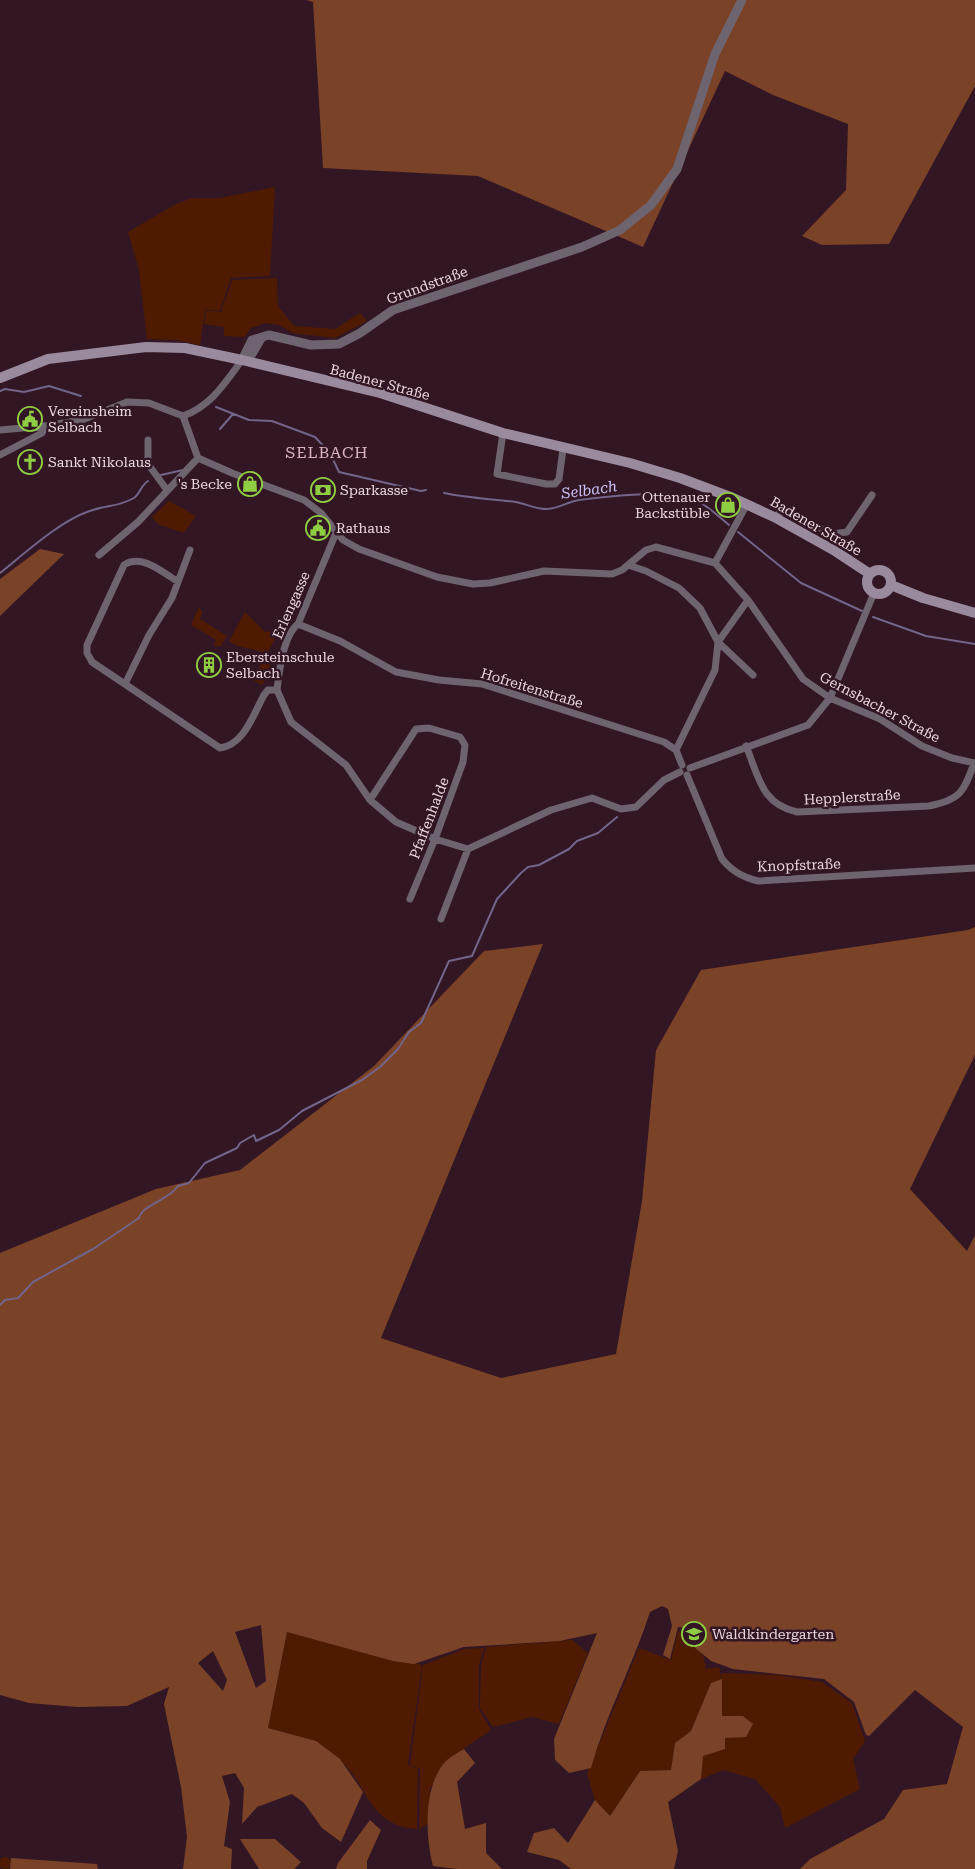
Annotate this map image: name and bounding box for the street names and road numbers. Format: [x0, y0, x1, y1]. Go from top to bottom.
street label: Grundstraße [384, 263, 470, 307]
street label: Badener Straße [328, 361, 432, 403]
street label: Badener Straße [767, 493, 865, 559]
street label: Erlengasse [269, 569, 313, 641]
street label: Hofreitenstraße [479, 665, 586, 711]
street label: Gernsbacher Straße [817, 668, 943, 746]
street label: Pfaffenhalde [406, 775, 452, 861]
street label: Hepplerstraße [803, 786, 901, 808]
street label: Knopfstraße [757, 856, 841, 874]

